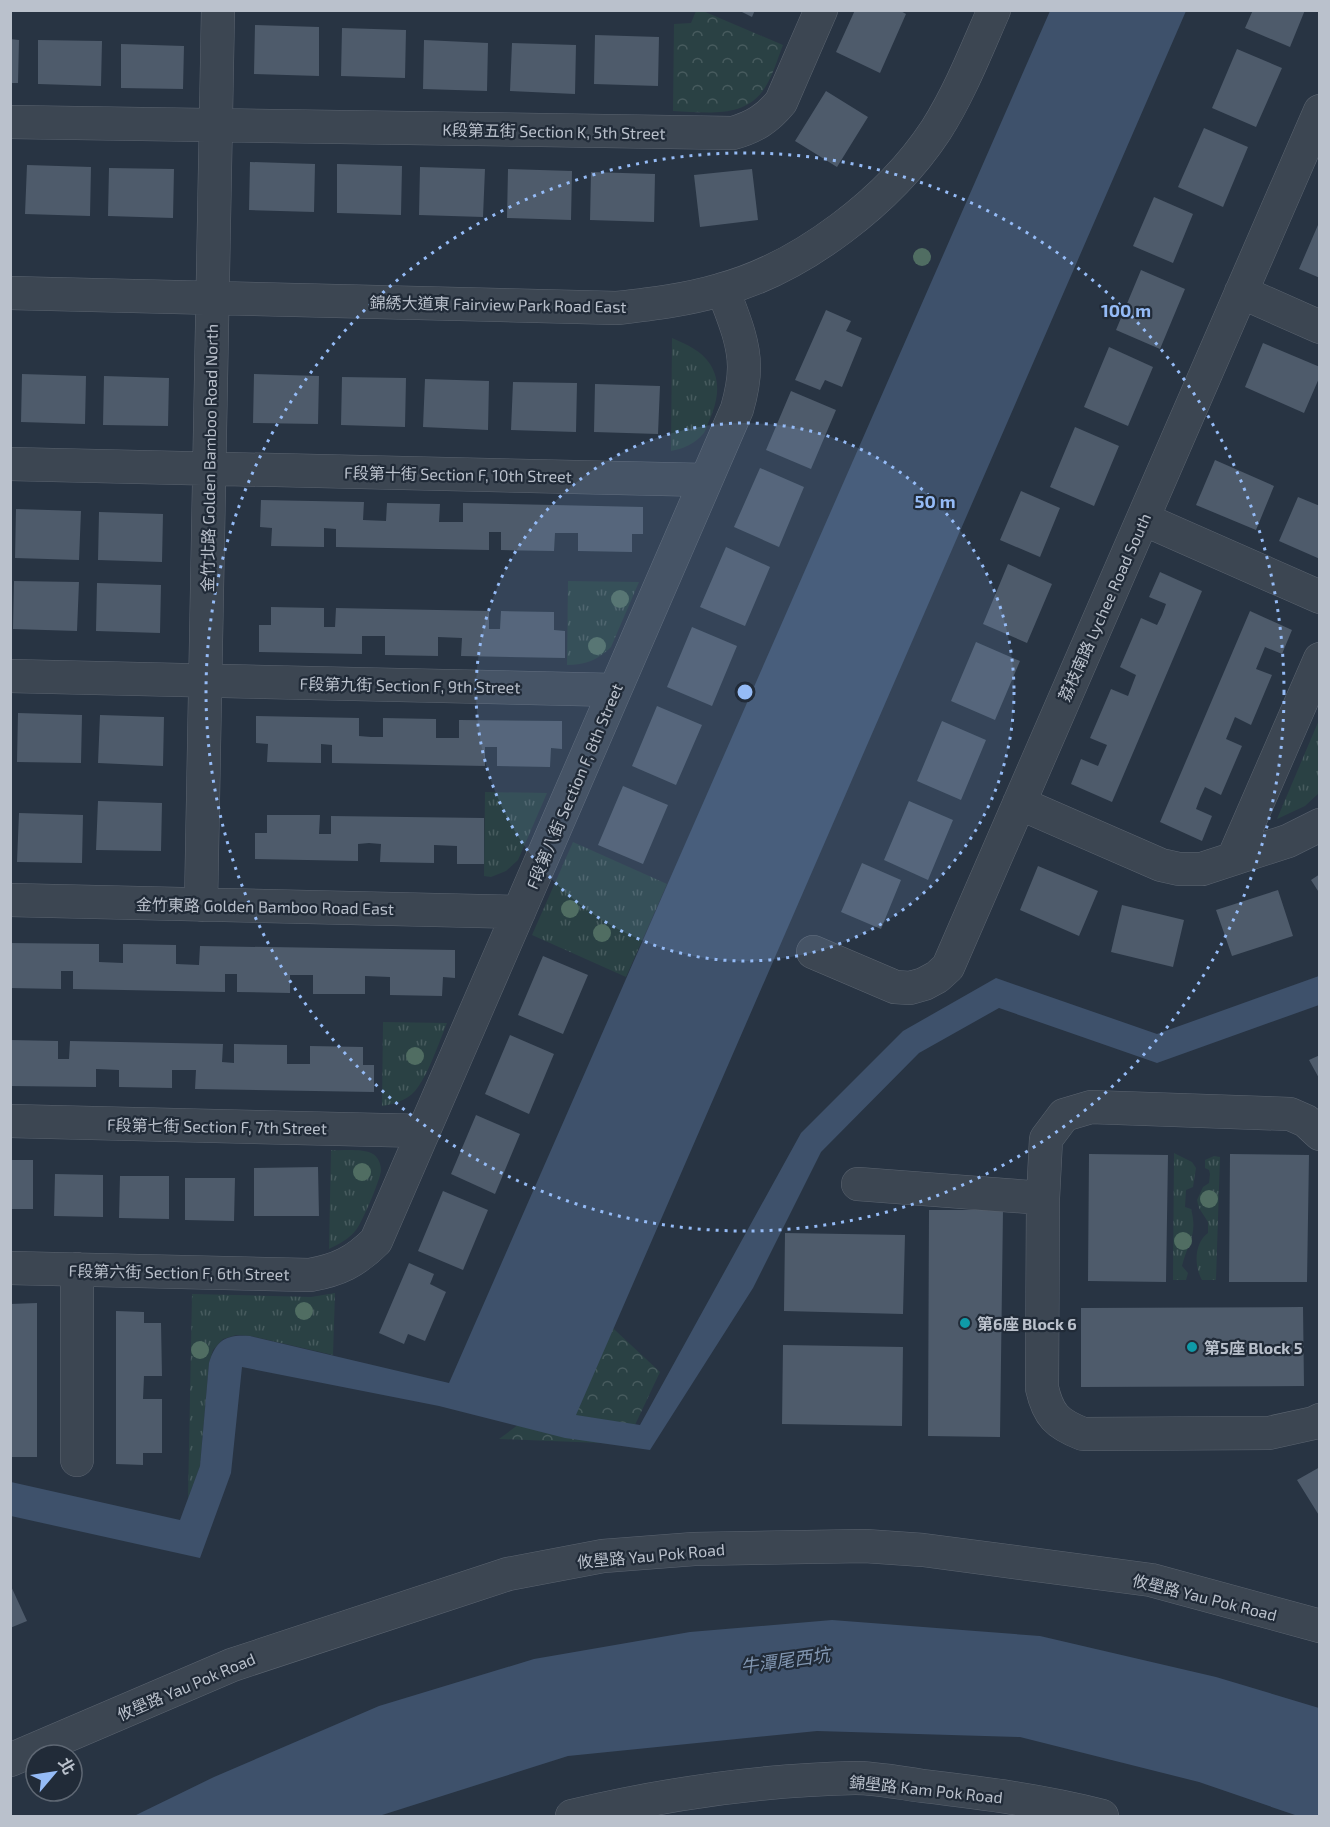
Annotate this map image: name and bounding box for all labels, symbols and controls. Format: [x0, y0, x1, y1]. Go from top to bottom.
street label: K段第五街 Section K, 5th Street [442, 120, 666, 142]
street label: 錦綉大道東 Fairview Park Road East [369, 292, 627, 316]
text: 100 m [1101, 299, 1151, 321]
street label: 金竹北路 Golden Bamboo Road North [197, 324, 221, 592]
street label: F段第十街 Section F, 10th Street [344, 463, 572, 485]
text: 50 m [914, 490, 956, 512]
street label: 荔枝南路 Lychee Road South [1054, 510, 1154, 704]
street label: F段第九街 Section F, 9th Street [299, 674, 521, 696]
street label: F段第八街 Section F, 8th Street [522, 680, 626, 892]
centre of rings [735, 682, 755, 702]
street label: 金竹東路 Golden Bamboo Road East [136, 894, 394, 918]
street label: F段第七街 Section F, 7th Street [107, 1115, 327, 1137]
street label: F段第六街 Section F, 6th Street [68, 1261, 290, 1283]
place label: 第6座 Block 6 [977, 1314, 1077, 1333]
marker: 第6座 Block 6 [958, 1316, 972, 1330]
place label: 第5座 Block 5 [1204, 1338, 1303, 1357]
marker: 第5座 Block 5 [1185, 1340, 1199, 1354]
street label: 攸壆路 Yau Pok Road [576, 1539, 726, 1571]
street label: 攸壆路 Yau Pok Road [1131, 1570, 1279, 1624]
water label: 牛潭尾西坑 [739, 1642, 834, 1677]
street label: 攸壆路 Yau Pok Road [114, 1648, 258, 1724]
north arrow [24, 1743, 84, 1803]
text: 北 [55, 1754, 80, 1777]
street label: 錦壆路 Kam Pok Road [848, 1771, 1004, 1807]

